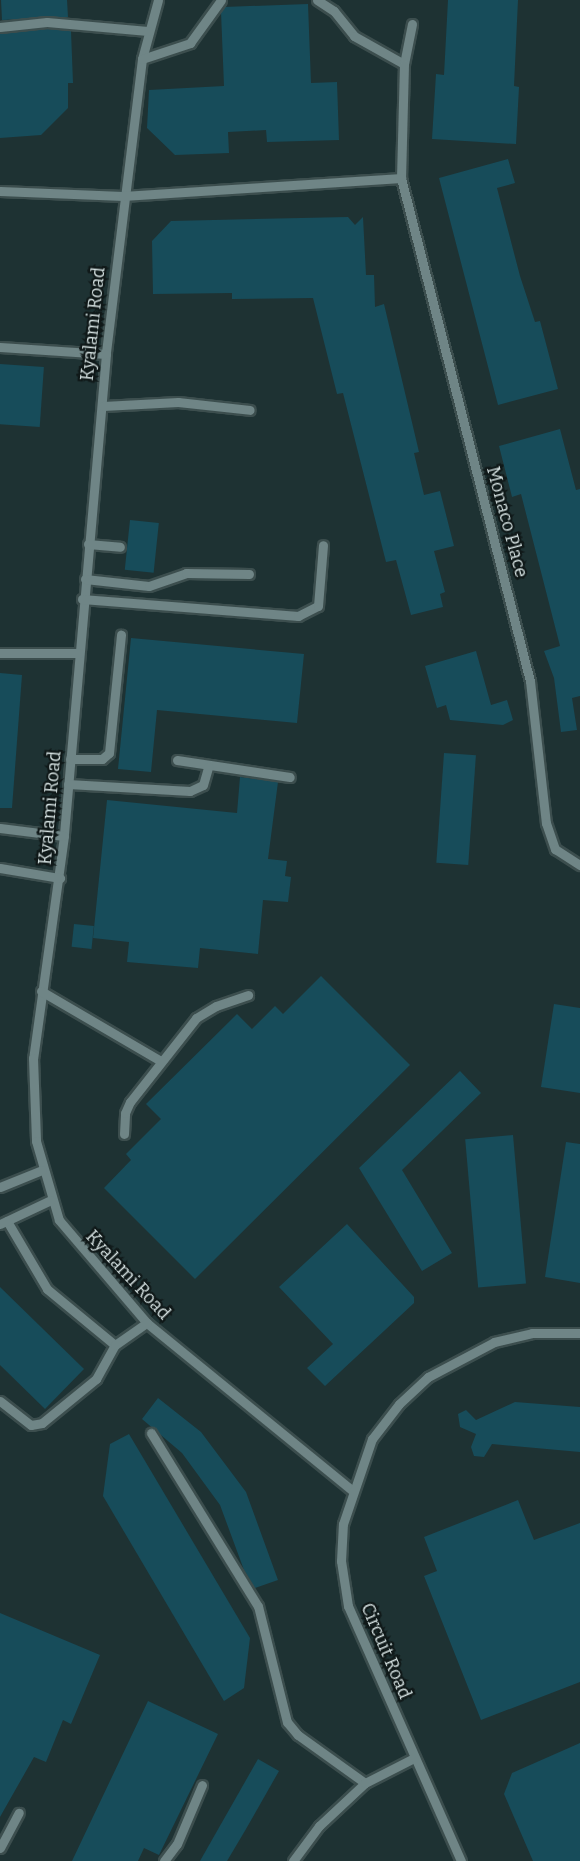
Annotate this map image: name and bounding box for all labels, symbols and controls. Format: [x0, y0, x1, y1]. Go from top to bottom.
street label: Kyalami Road [76, 266, 110, 382]
street label: Monaco Place [482, 464, 532, 580]
street label: Kyalami Road [34, 750, 66, 866]
street label: Kyalami Road [81, 1226, 175, 1324]
street label: Circuit Road [356, 1600, 416, 1702]

